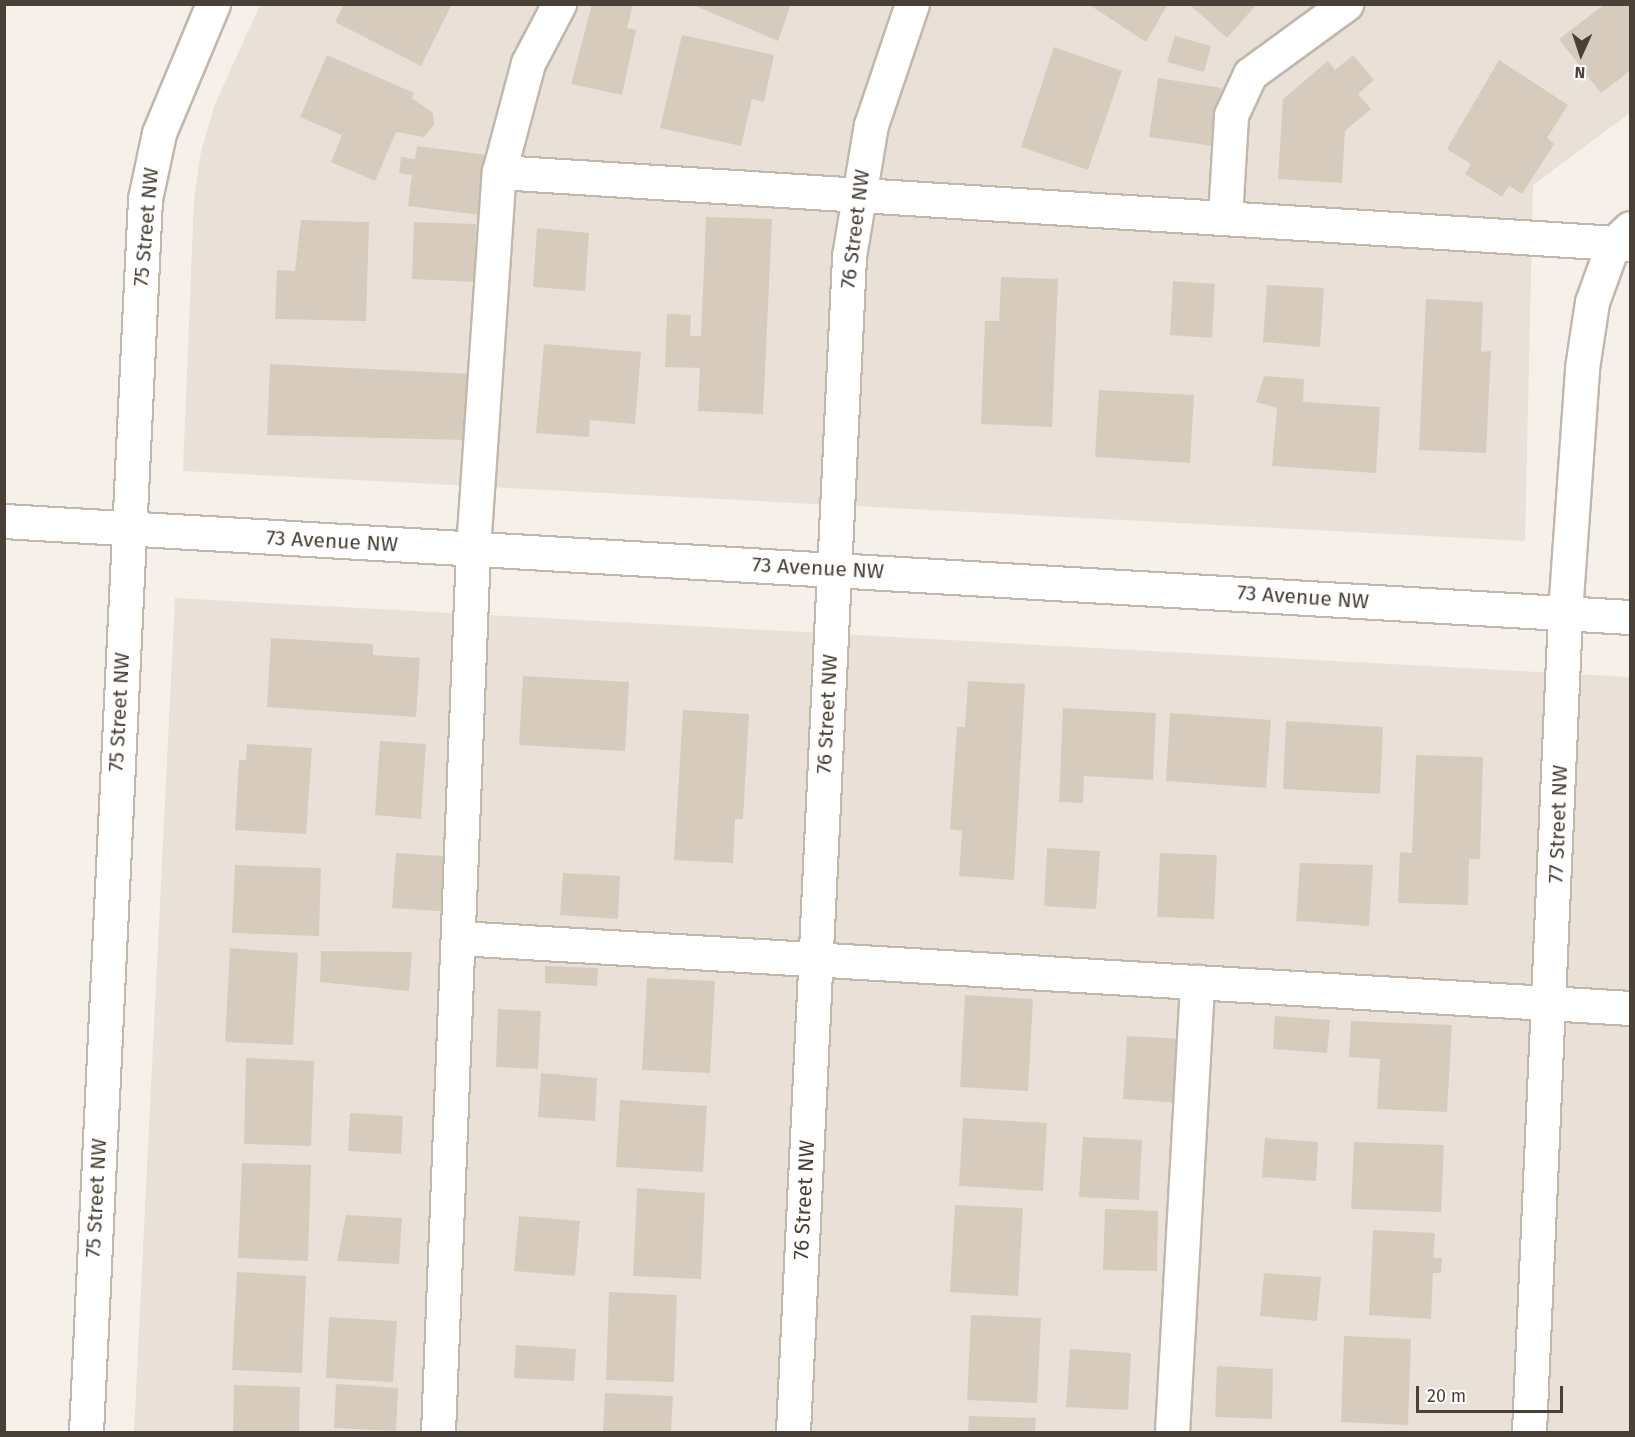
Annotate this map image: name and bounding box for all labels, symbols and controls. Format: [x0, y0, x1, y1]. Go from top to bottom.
north arrow [1551, 24, 1611, 84]
text: N [1574, 63, 1586, 82]
street label: 75 Street NW [128, 166, 164, 288]
street label: 76 Street NW [835, 168, 875, 290]
street label: 73 Avenue NW [265, 525, 399, 557]
street label: 73 Avenue NW [751, 552, 885, 584]
street label: 73 Avenue NW [1236, 580, 1370, 614]
street label: 75 Street NW [103, 652, 135, 772]
street label: 76 Street NW [811, 654, 843, 774]
street label: 77 Street NW [1543, 764, 1573, 884]
street label: 75 Street NW [80, 1138, 112, 1258]
street label: 76 Street NW [788, 1140, 820, 1260]
scale bar [1419, 1374, 1566, 1412]
text: 20 m [1427, 1385, 1466, 1407]

